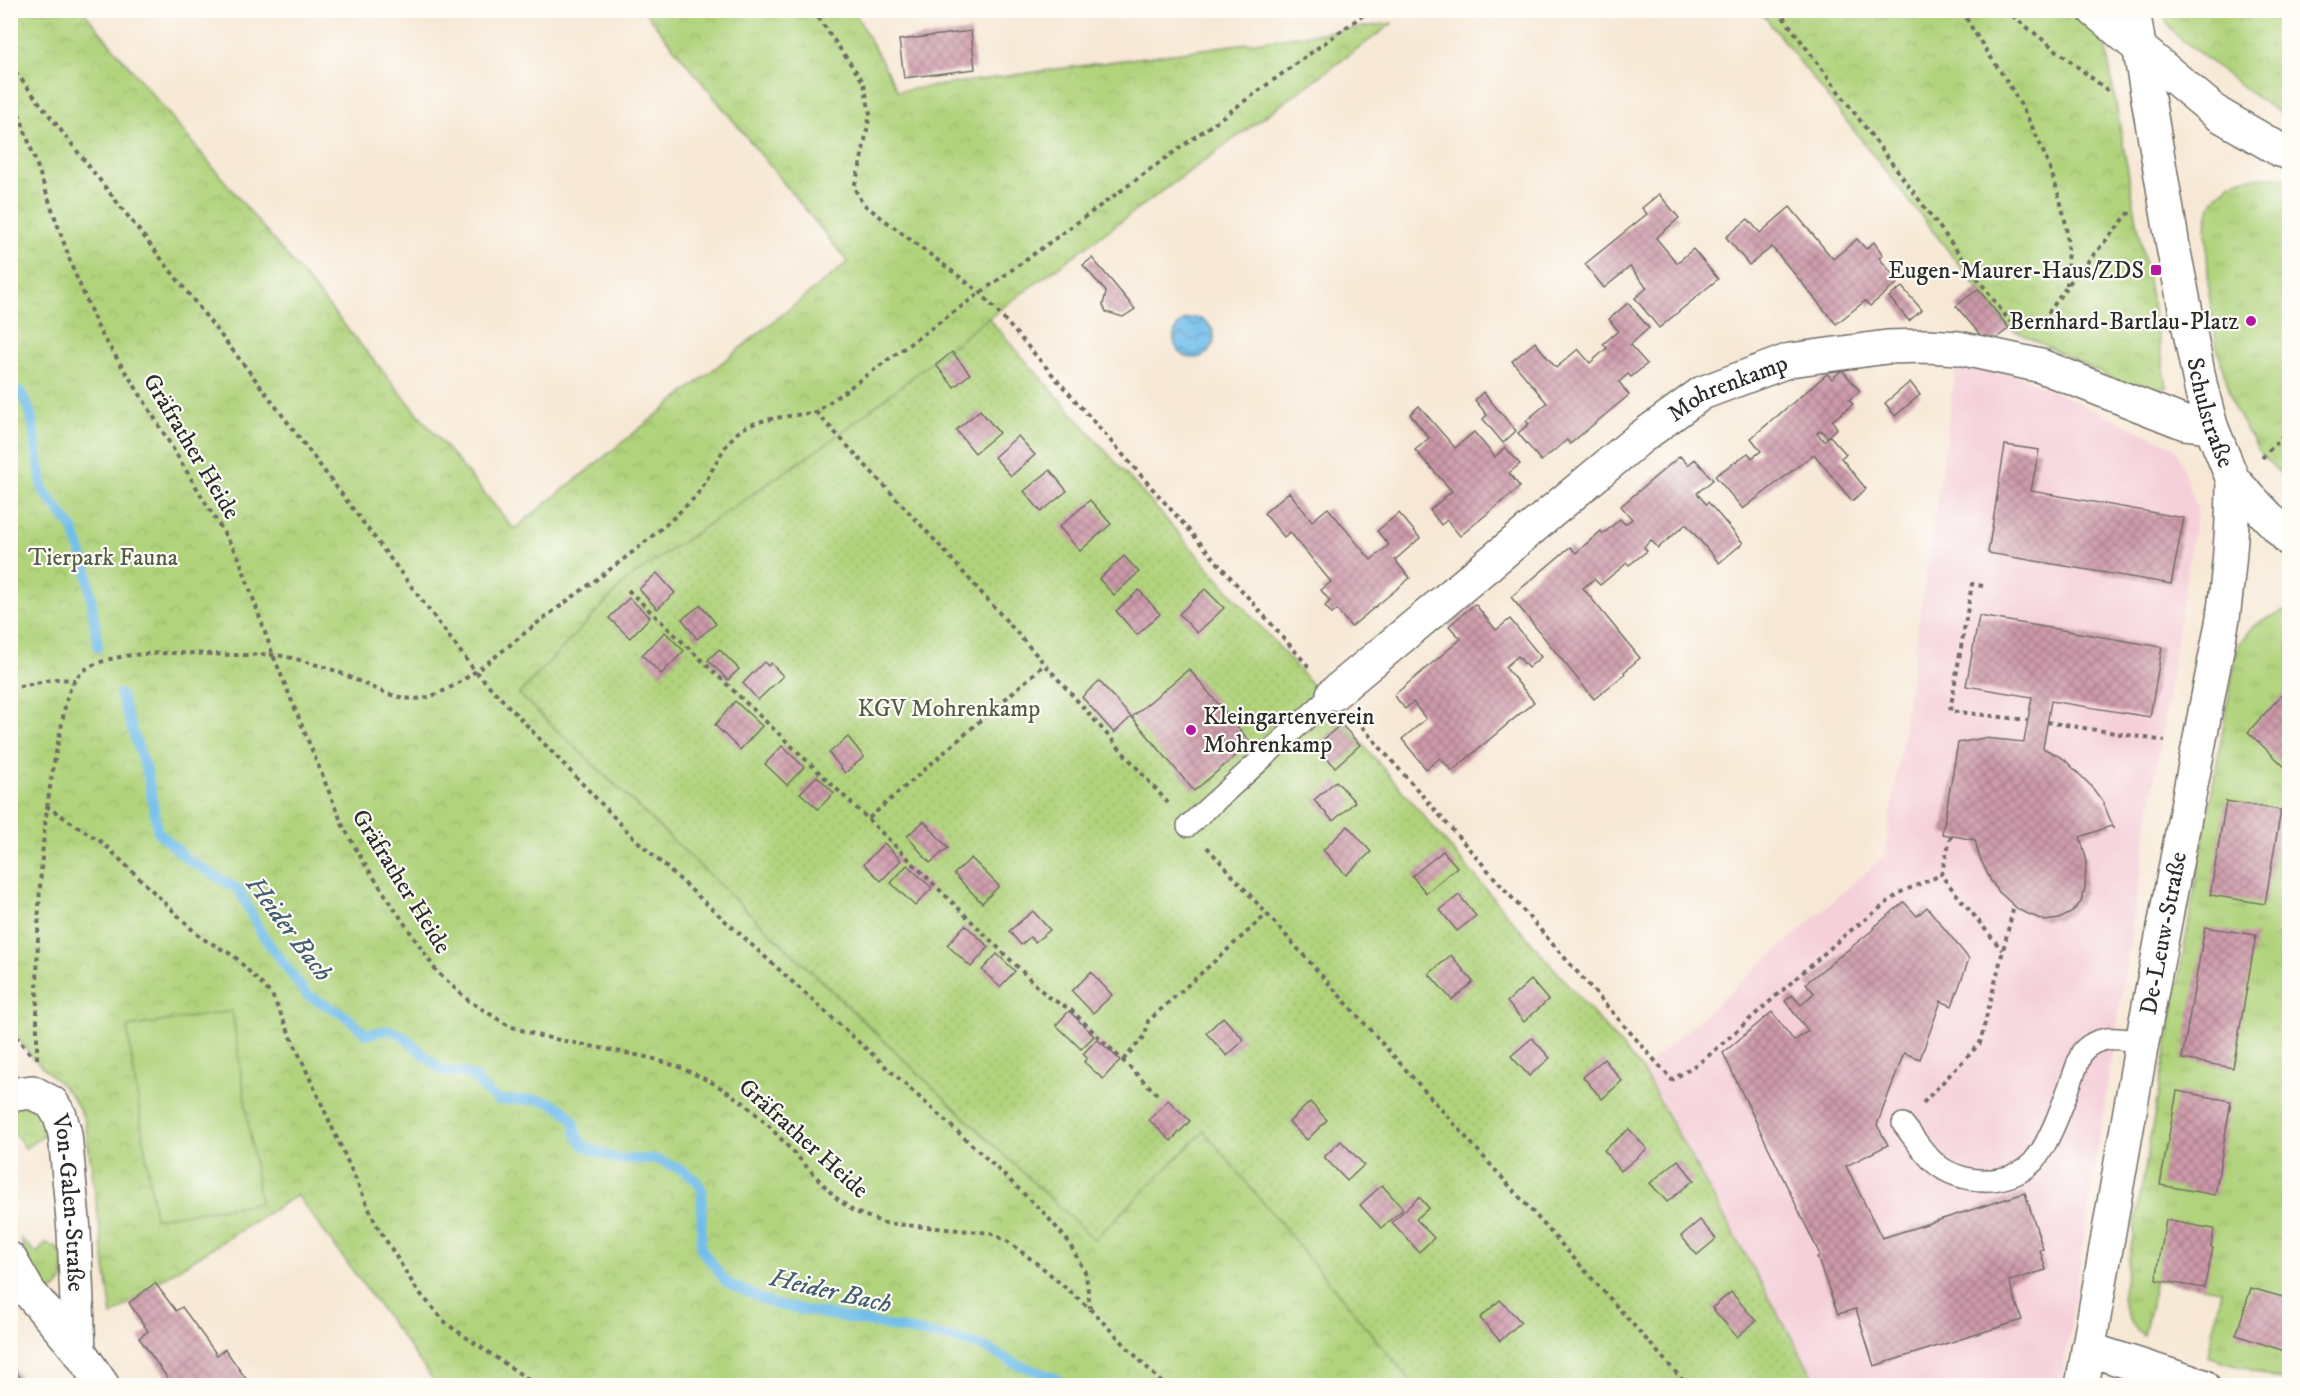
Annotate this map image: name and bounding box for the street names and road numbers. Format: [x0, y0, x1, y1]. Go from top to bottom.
street label: Mohrenkamp [1662, 348, 1792, 429]
street label: Schulstraße [2179, 355, 2240, 472]
street label: Gräfrather Heide [136, 368, 246, 525]
street label: Gräfrather Heide [345, 804, 458, 959]
street label: De-Leuw-Straße [2134, 849, 2194, 1017]
street label: Gräfrather Heide [732, 1072, 875, 1205]
street label: Von-Galen-Straße [44, 1110, 91, 1292]

